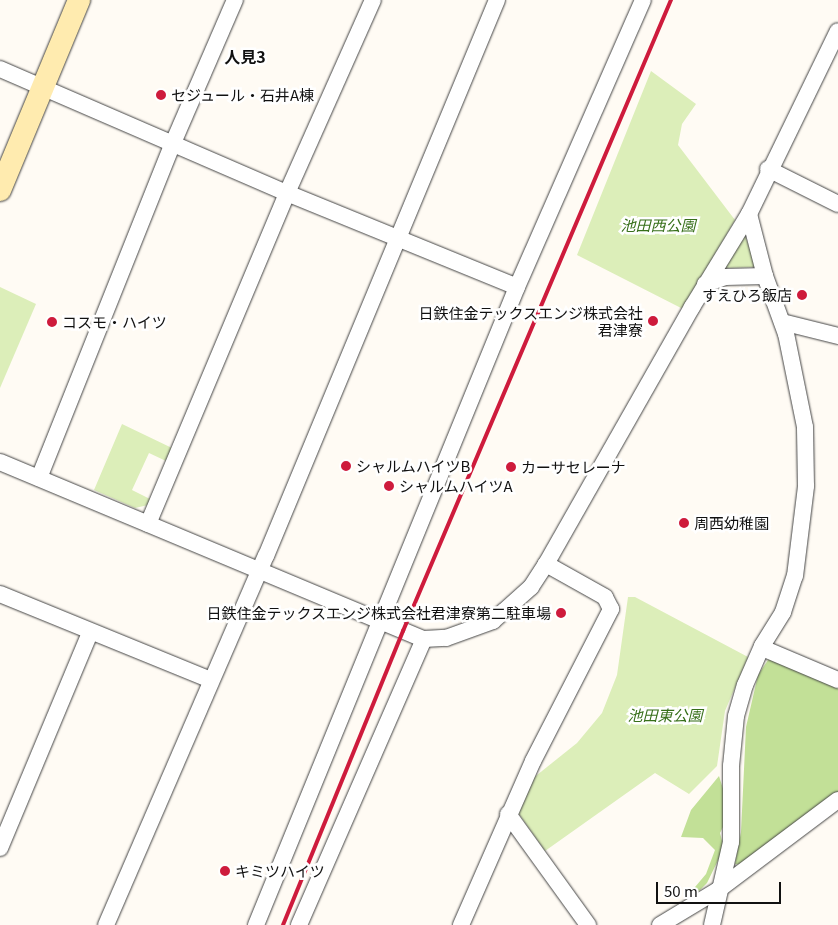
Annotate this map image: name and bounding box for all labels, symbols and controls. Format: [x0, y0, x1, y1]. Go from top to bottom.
district label: 人見3 [224, 46, 266, 66]
place label: セジュール・石井A棟 [171, 86, 315, 104]
marker: セジュール・石井A棟 [155, 89, 167, 101]
park label: 池田西公園 [621, 216, 695, 234]
place label: すえひろ飯店 [702, 286, 792, 304]
marker: すえひろ飯店 [796, 289, 808, 301]
place label: 日鉄住金テックスエンジ株式会社 君津寮 [418, 303, 643, 338]
place label: コスモ・ハイツ [62, 313, 167, 331]
marker: 日鉄住金テックスエンジ株式会社 君津寮 [647, 315, 659, 327]
marker: コスモ・ハイツ [46, 316, 58, 328]
place label: シャルムハイツB [356, 457, 471, 475]
place label: カーサセレーナ [521, 458, 626, 476]
marker: シャルムハイツB [340, 460, 352, 472]
marker: カーサセレーナ [505, 461, 517, 473]
place label: シャルムハイツA [399, 477, 513, 495]
marker: シャルムハイツA [383, 480, 395, 492]
place label: 周西幼稚園 [694, 514, 769, 532]
marker: 周西幼稚園 [678, 517, 690, 529]
place label: 日鉄住金テックスエンジ株式会社君津寮第二駐車場 [206, 604, 551, 622]
marker: 日鉄住金テックスエンジ株式会社君津寮第二駐車場 [555, 607, 567, 619]
park label: 池田東公園 [628, 706, 702, 724]
place label: キミツハイツ [235, 862, 325, 880]
marker: キミツハイツ [219, 865, 231, 877]
scale bar [658, 872, 783, 904]
text: 50 m [664, 880, 698, 901]

